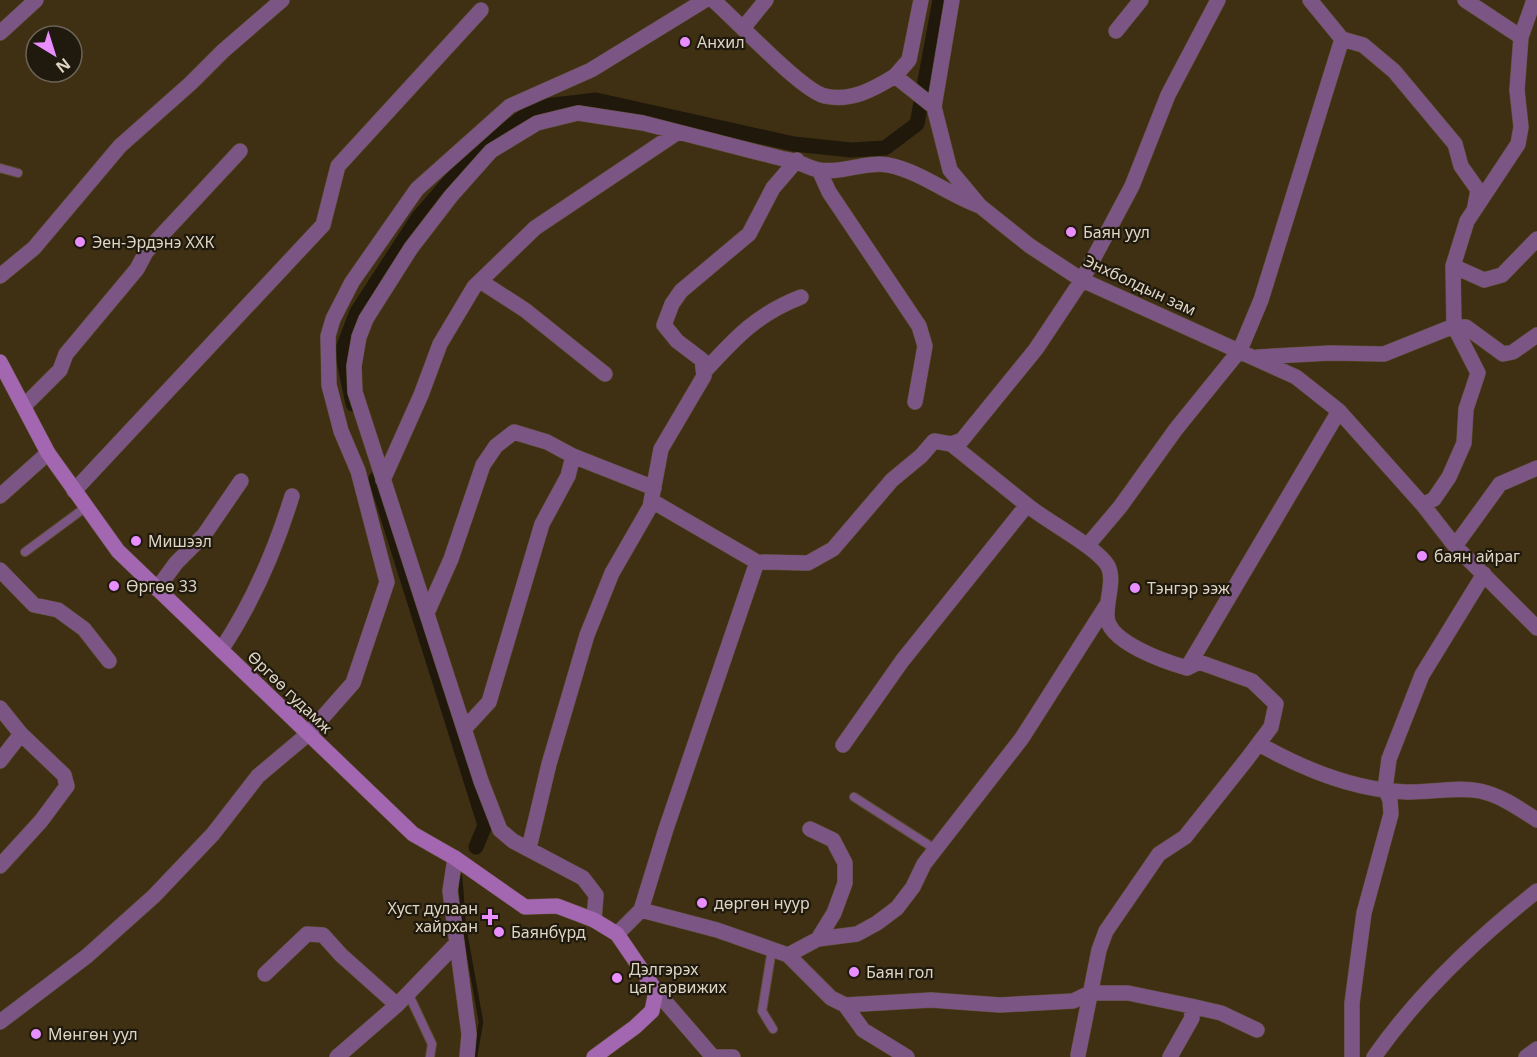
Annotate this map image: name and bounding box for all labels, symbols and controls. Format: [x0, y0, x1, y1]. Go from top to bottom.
north arrow [24, 24, 84, 84]
place label: Анхил [697, 31, 745, 53]
marker: Анхил [678, 35, 692, 49]
text: N [51, 53, 75, 78]
place label: Баян уул [1083, 221, 1150, 243]
marker: Баян уул [1064, 225, 1078, 239]
place label: Эен-Эрдэнэ ХХК [92, 231, 214, 253]
marker: Эен-Эрдэнэ ХХК [73, 235, 87, 249]
street label: Энхболдын зам [1080, 249, 1200, 321]
place label: Мишээл [148, 530, 212, 552]
marker: Мишээл [129, 534, 143, 548]
place label: баян айраг [1434, 545, 1520, 567]
marker: баян айраг [1415, 549, 1429, 563]
place label: Өргөө 33 [126, 575, 197, 597]
place label: Тэнгэр ээж [1147, 577, 1231, 599]
marker: Өргөө 33 [107, 579, 121, 593]
marker: Тэнгэр ээж [1128, 581, 1142, 595]
street label: Өргөө гудамж [243, 646, 338, 739]
place label: дөргөн нуур [714, 892, 810, 914]
marker: дөргөн нуур [695, 896, 709, 910]
place label: Хуст дулаан хайрхан [388, 897, 478, 937]
marker: Хуст дулаан хайрхан [483, 910, 497, 924]
place label: Баянбүрд [511, 921, 586, 943]
marker: Баянбүрд [492, 925, 506, 939]
place label: Дэлгэрэх цаг арвижих [629, 958, 728, 998]
place label: Баян гол [866, 961, 934, 983]
marker: Баян гол [847, 965, 861, 979]
marker: Дэлгэрэх цаг арвижих [610, 971, 624, 985]
place label: Мөнгөн уул [48, 1023, 138, 1045]
marker: Мөнгөн уул [29, 1027, 43, 1041]

